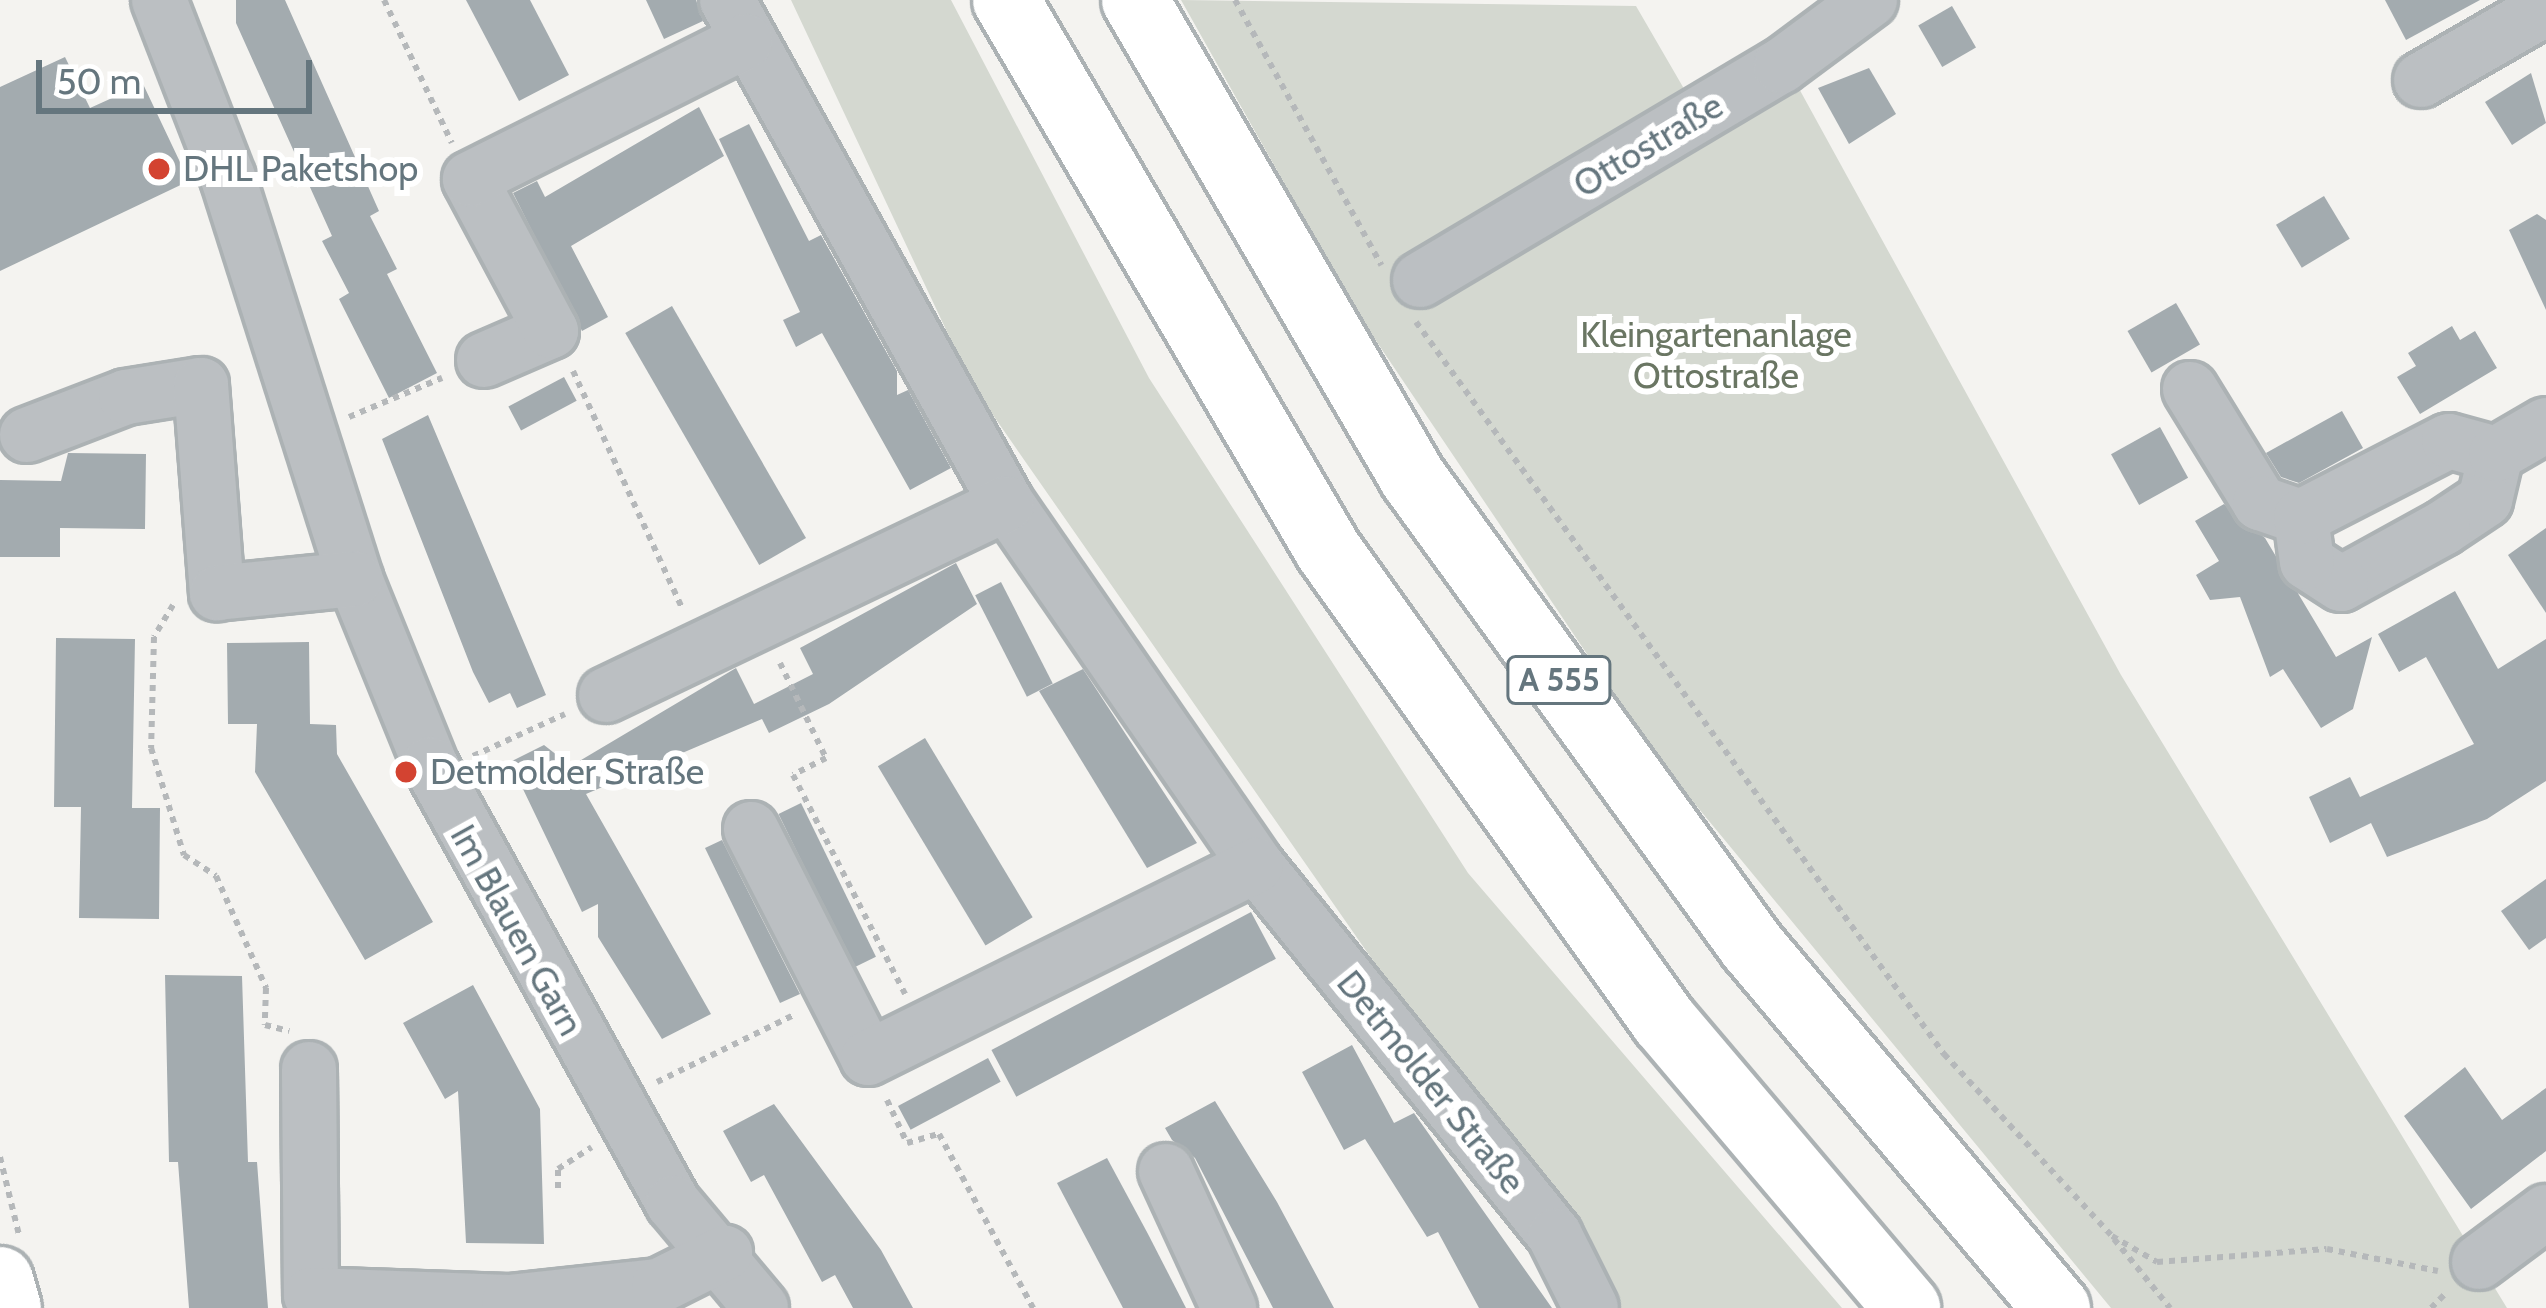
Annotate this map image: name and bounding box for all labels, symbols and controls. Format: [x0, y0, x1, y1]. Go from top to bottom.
scale bar [42, 36, 318, 110]
text: 50 m [57, 59, 141, 103]
street label: Ottostraße [1566, 84, 1730, 206]
place label: DHL Paketshop [183, 147, 418, 191]
marker: DHL Paketshop [146, 156, 172, 182]
park label: Kleingartenanlage Ottostraße [1580, 312, 1852, 397]
road number: A 555 [1505, 653, 1613, 707]
place label: Detmolder Straße [430, 750, 704, 794]
marker: Detmolder Straße [393, 759, 419, 785]
street label: Im Blauen Garn [441, 817, 593, 1043]
street label: Detmolder Straße [1328, 962, 1534, 1202]

